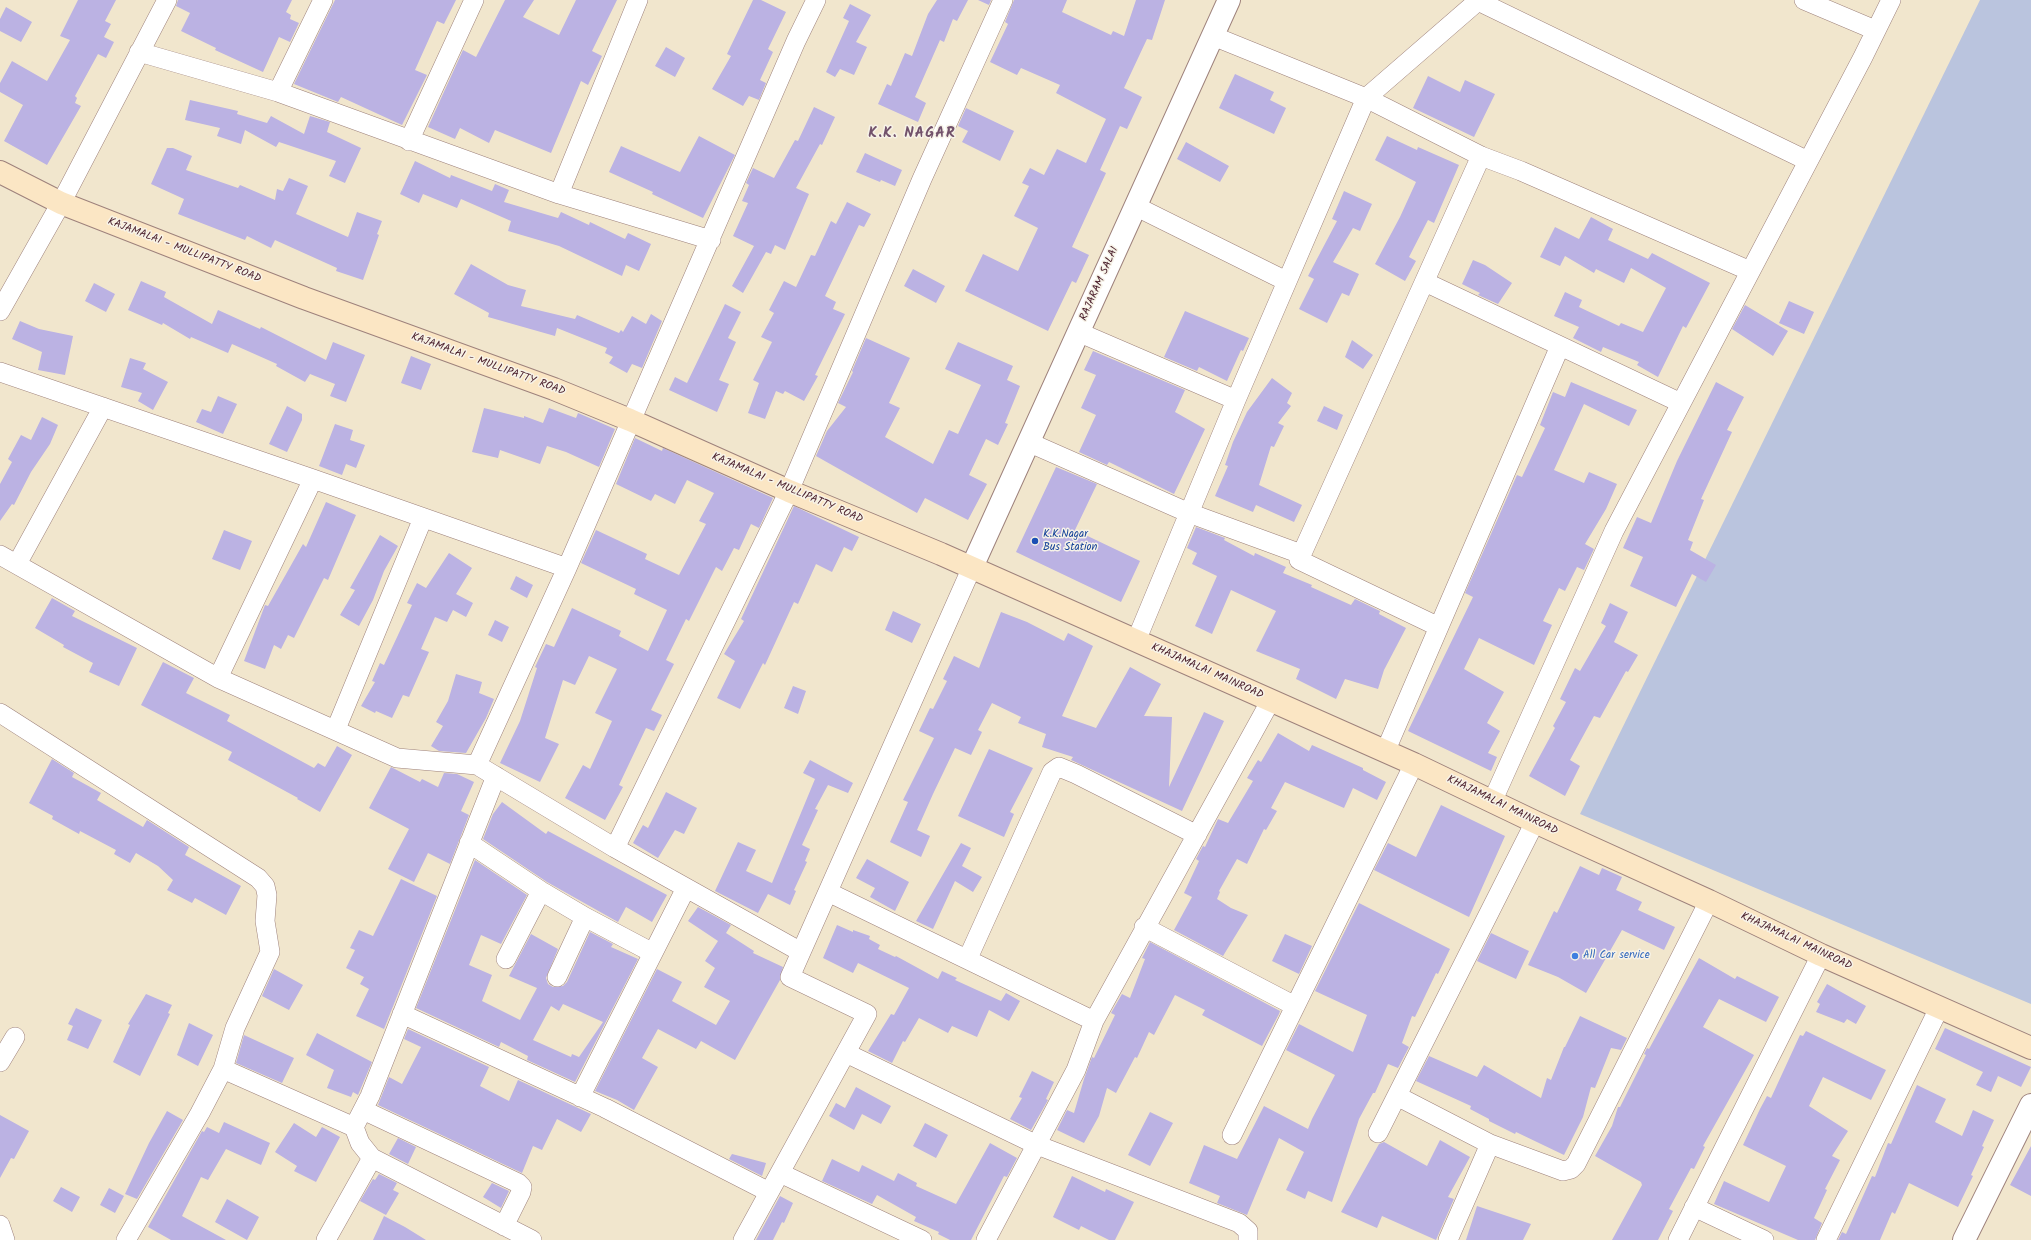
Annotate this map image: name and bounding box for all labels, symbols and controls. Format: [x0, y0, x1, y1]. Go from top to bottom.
district label: K.K. NAGAR [868, 125, 956, 143]
street label: KAJAMALAI - MULLIPATTY ROAD [105, 216, 263, 286]
street label: RAJARAM SALAI [1078, 245, 1122, 323]
street label: KAJAMALAI - MULLIPATTY ROAD [409, 331, 567, 399]
street label: KAJAMALAI - MULLIPATTY ROAD [709, 451, 865, 527]
place label: K.K.Nagar Bus Station [1043, 528, 1097, 554]
marker: K.K.Nagar Bus Station [1030, 536, 1040, 546]
street label: KHAJAMALAI MAINROAD [1149, 641, 1265, 703]
street label: KHAJAMALAI MAINROAD [1445, 773, 1559, 839]
street label: KHAJAMALAI MAINROAD [1738, 910, 1854, 974]
place label: All Car service [1583, 949, 1650, 963]
marker: All Car service [1570, 951, 1580, 961]

